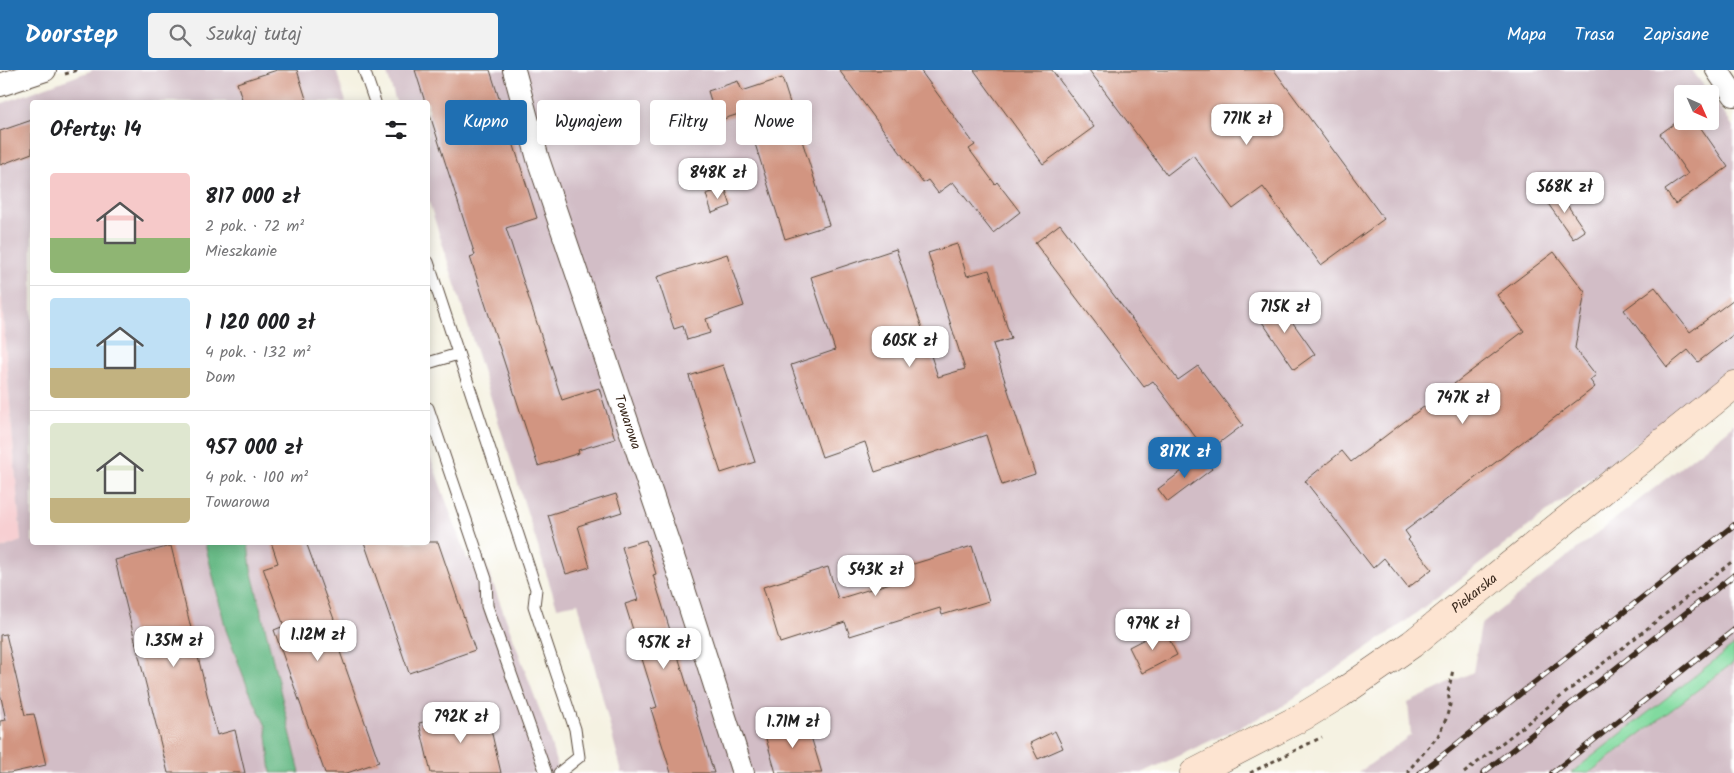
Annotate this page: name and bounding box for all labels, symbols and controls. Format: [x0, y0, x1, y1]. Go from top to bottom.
search box [148, 13, 498, 58]
text: Doorstep [25, 16, 118, 55]
text: Szukaj tutaj [206, 20, 302, 50]
icon: search [166, 21, 194, 49]
text: Mapa [1507, 21, 1547, 50]
text: Trasa [1575, 21, 1615, 50]
text: Zapisane [1643, 21, 1709, 50]
north arrow [1674, 85, 1719, 130]
map controls [1674, 85, 1719, 130]
chip: Kupno [445, 100, 527, 145]
chip: Wynajem [537, 100, 640, 145]
chip: Filtry [650, 100, 726, 145]
chip: Nowe [736, 100, 812, 145]
pin: 771K zł [1201, 104, 1293, 146]
text: 771K zł [1222, 107, 1272, 132]
text: Oferty: 14 [50, 114, 141, 147]
icon: filters [382, 116, 410, 144]
pin: 848K zł [672, 158, 764, 200]
text: 848K zł [689, 161, 747, 186]
pin: 568K zł [1519, 172, 1611, 214]
text: 568K zł [1537, 175, 1593, 200]
text: 817 000 zł [205, 181, 300, 214]
icon: home [90, 193, 150, 253]
text: 2 pok. · 72 m² [205, 214, 304, 239]
text: Mieszkanie [205, 239, 277, 264]
pin: 715K zł [1239, 292, 1331, 334]
text: 715K zł [1260, 295, 1310, 320]
text: 1 120 000 zł [205, 307, 315, 340]
icon: home [90, 318, 150, 378]
pin: 605K zł [864, 326, 956, 368]
text: 605K zł [883, 329, 937, 354]
text: 4 pok. · 132 m² [205, 340, 311, 365]
text: Dom [205, 365, 235, 390]
pin: 747K zł [1417, 382, 1509, 425]
text: 747K zł [1436, 386, 1490, 411]
street label: Towarowa [608, 392, 647, 453]
text: 957 000 zł [205, 432, 303, 465]
pin: 817K zł [1139, 436, 1231, 479]
text: 817K zł [1159, 440, 1211, 465]
icon: home [90, 443, 150, 503]
text: 4 pok. · 100 m² [205, 465, 308, 490]
text: Towarowa [205, 490, 270, 515]
pin: 543K zł [830, 554, 922, 597]
text: 543K zł [848, 558, 904, 583]
street label: Piekarska [1447, 568, 1503, 619]
pin: 979K zł [1107, 608, 1199, 651]
text: 979K zł [1126, 612, 1180, 637]
pin: 1.12M zł [266, 620, 370, 662]
text: 1.12M zł [291, 623, 345, 648]
pin: 1.35M zł [122, 626, 226, 668]
pin: 957K zł [618, 628, 710, 670]
text: 1.35M zł [145, 629, 203, 654]
text: 957K zł [637, 631, 691, 656]
pin: 792K zł [415, 702, 507, 744]
text: 792K zł [434, 705, 488, 730]
pin: 1.71M zł [741, 706, 845, 749]
text: 1.71M zł [766, 710, 820, 735]

